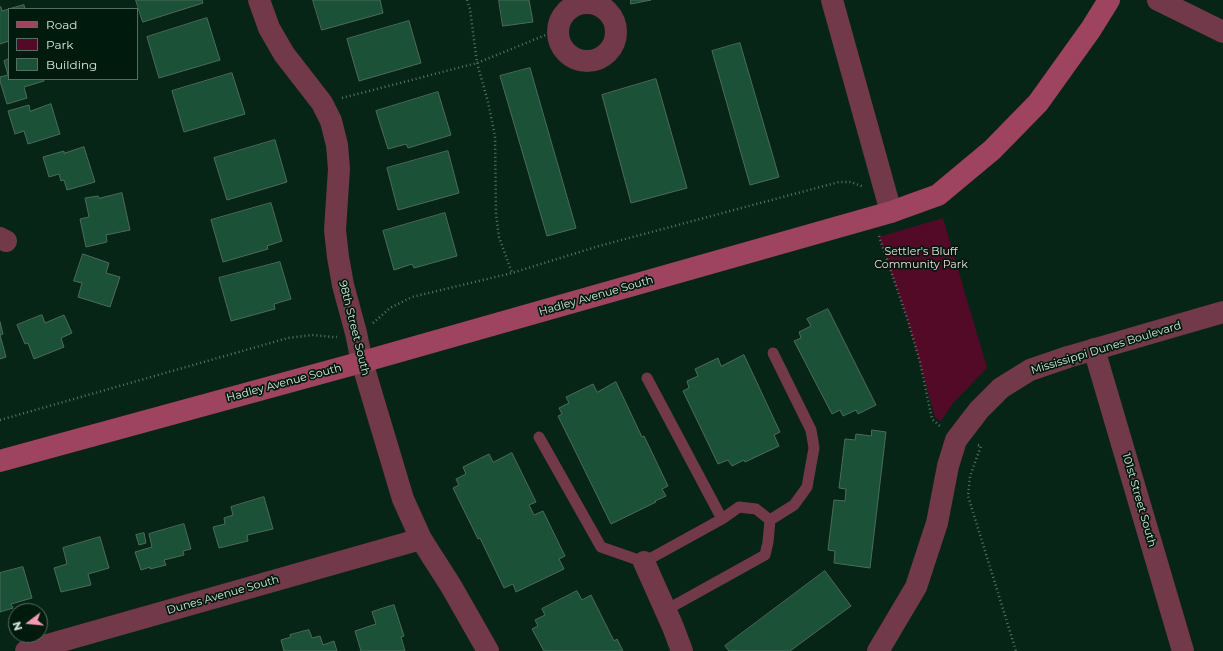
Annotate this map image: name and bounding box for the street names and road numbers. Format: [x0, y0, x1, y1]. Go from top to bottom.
street label: Hadley Avenue South [537, 273, 655, 319]
street label: 98th Street South [336, 279, 372, 377]
street label: Mississippi Dunes Boulevard [1029, 319, 1183, 377]
street label: Hadley Avenue South [225, 361, 343, 405]
street label: 101st Street South [1119, 452, 1159, 548]
street label: Dunes Avenue South [165, 573, 281, 617]

